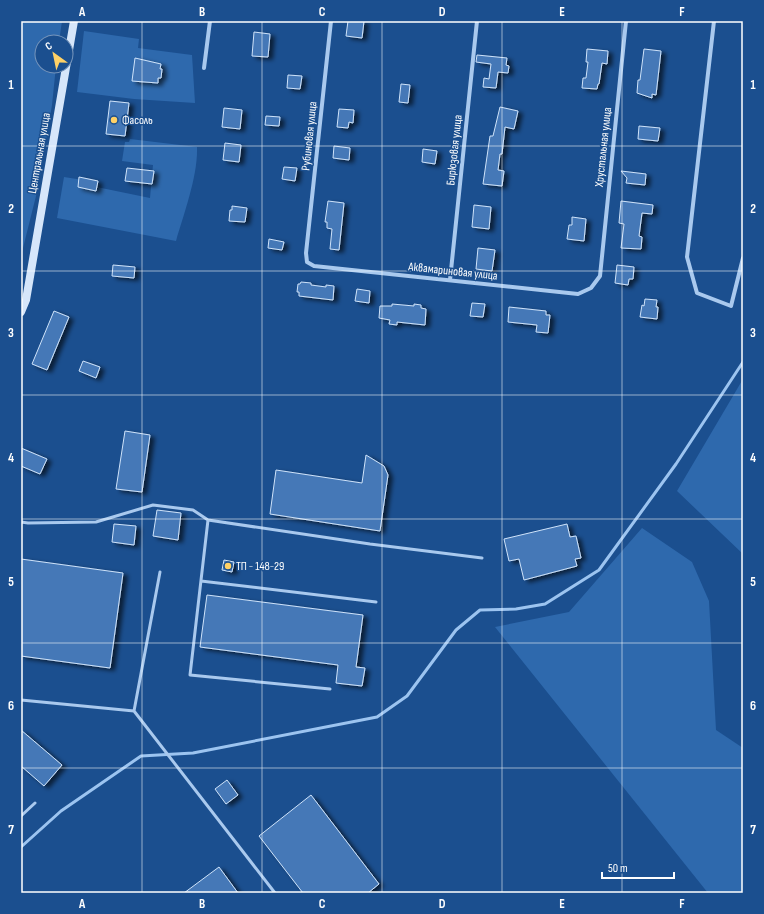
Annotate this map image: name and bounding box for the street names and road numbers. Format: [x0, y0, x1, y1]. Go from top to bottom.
street label: Рубиновая улица [298, 100, 321, 171]
street label: Хрустальная улица [592, 106, 615, 189]
street label: Центральная улица [25, 111, 54, 195]
street label: Бирюзовая улица [443, 114, 466, 186]
street label: Аквамариновая улица [407, 259, 499, 284]

